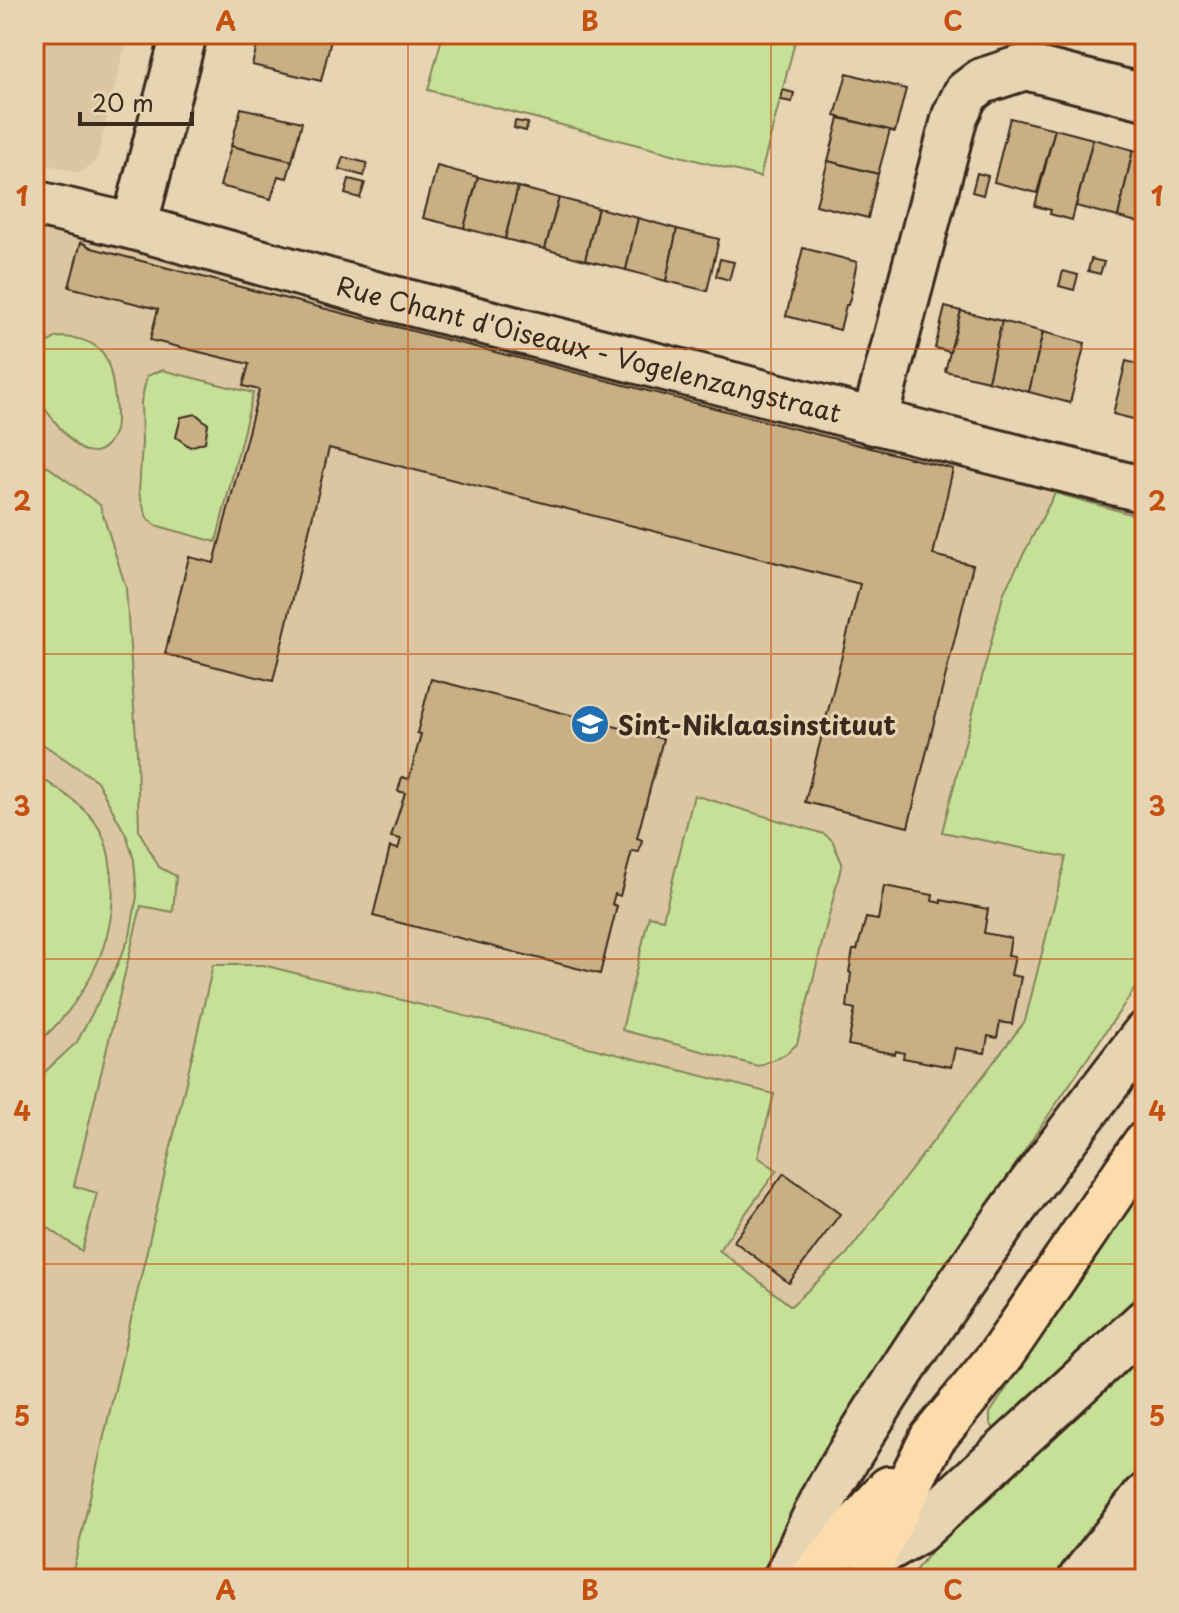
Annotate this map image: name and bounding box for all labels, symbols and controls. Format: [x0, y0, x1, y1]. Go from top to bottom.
text: A [216, 1, 236, 40]
text: B [581, 1, 599, 40]
text: C [943, 1, 963, 40]
scale bar [80, 76, 192, 126]
text: 20 m [92, 84, 154, 120]
text: 1 [16, 176, 28, 215]
text: 1 [1151, 176, 1163, 215]
street label: Rue Chant d'Oiseaux - Vogelenzangstraat [333, 265, 846, 431]
text: 2 [13, 481, 31, 520]
text: 2 [1148, 481, 1166, 520]
school or university icon: Sint-Niklaasinstituut [569, 703, 611, 745]
place label: Sint-Niklaasinstituut [618, 705, 896, 744]
text: 3 [13, 786, 31, 825]
text: 3 [1148, 786, 1166, 825]
text: 4 [13, 1091, 31, 1130]
text: 4 [1148, 1091, 1166, 1130]
text: 5 [14, 1396, 30, 1435]
text: 5 [1149, 1396, 1165, 1435]
text: A [216, 1570, 236, 1609]
text: B [581, 1570, 599, 1609]
text: C [943, 1570, 963, 1609]

